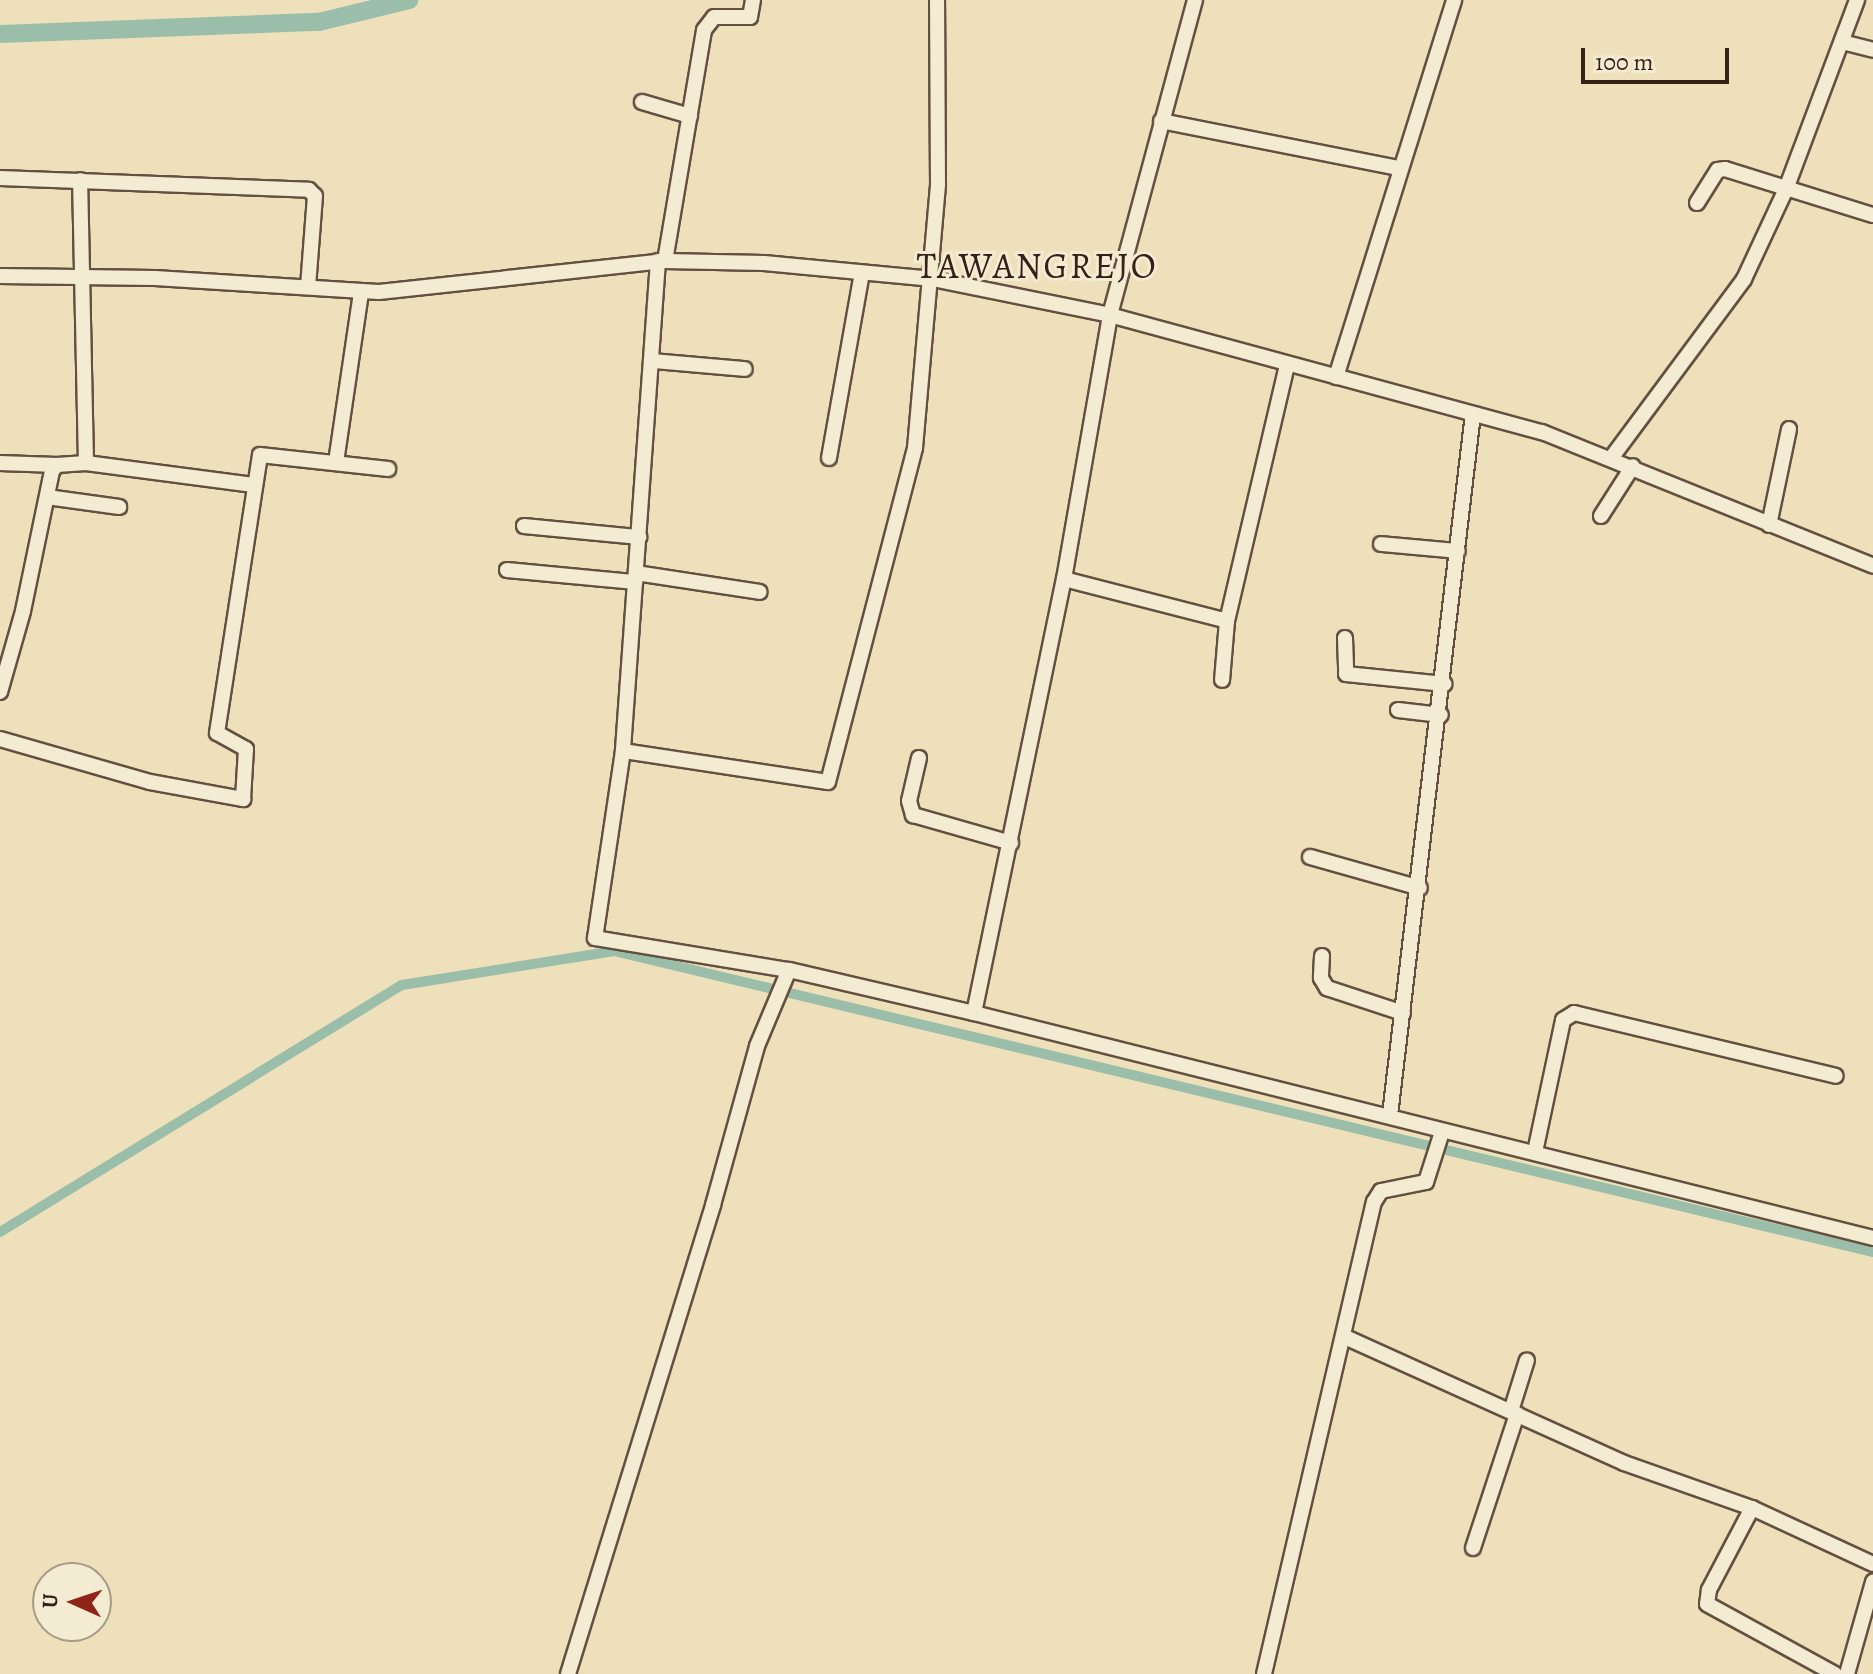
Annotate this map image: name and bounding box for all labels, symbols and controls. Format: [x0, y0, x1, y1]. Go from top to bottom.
scale bar [1585, 32, 1733, 82]
text: 100 m [1595, 46, 1654, 78]
district label: TAWANGREJO [916, 244, 1158, 288]
north arrow [32, 1562, 112, 1642]
text: U [35, 1593, 65, 1609]

